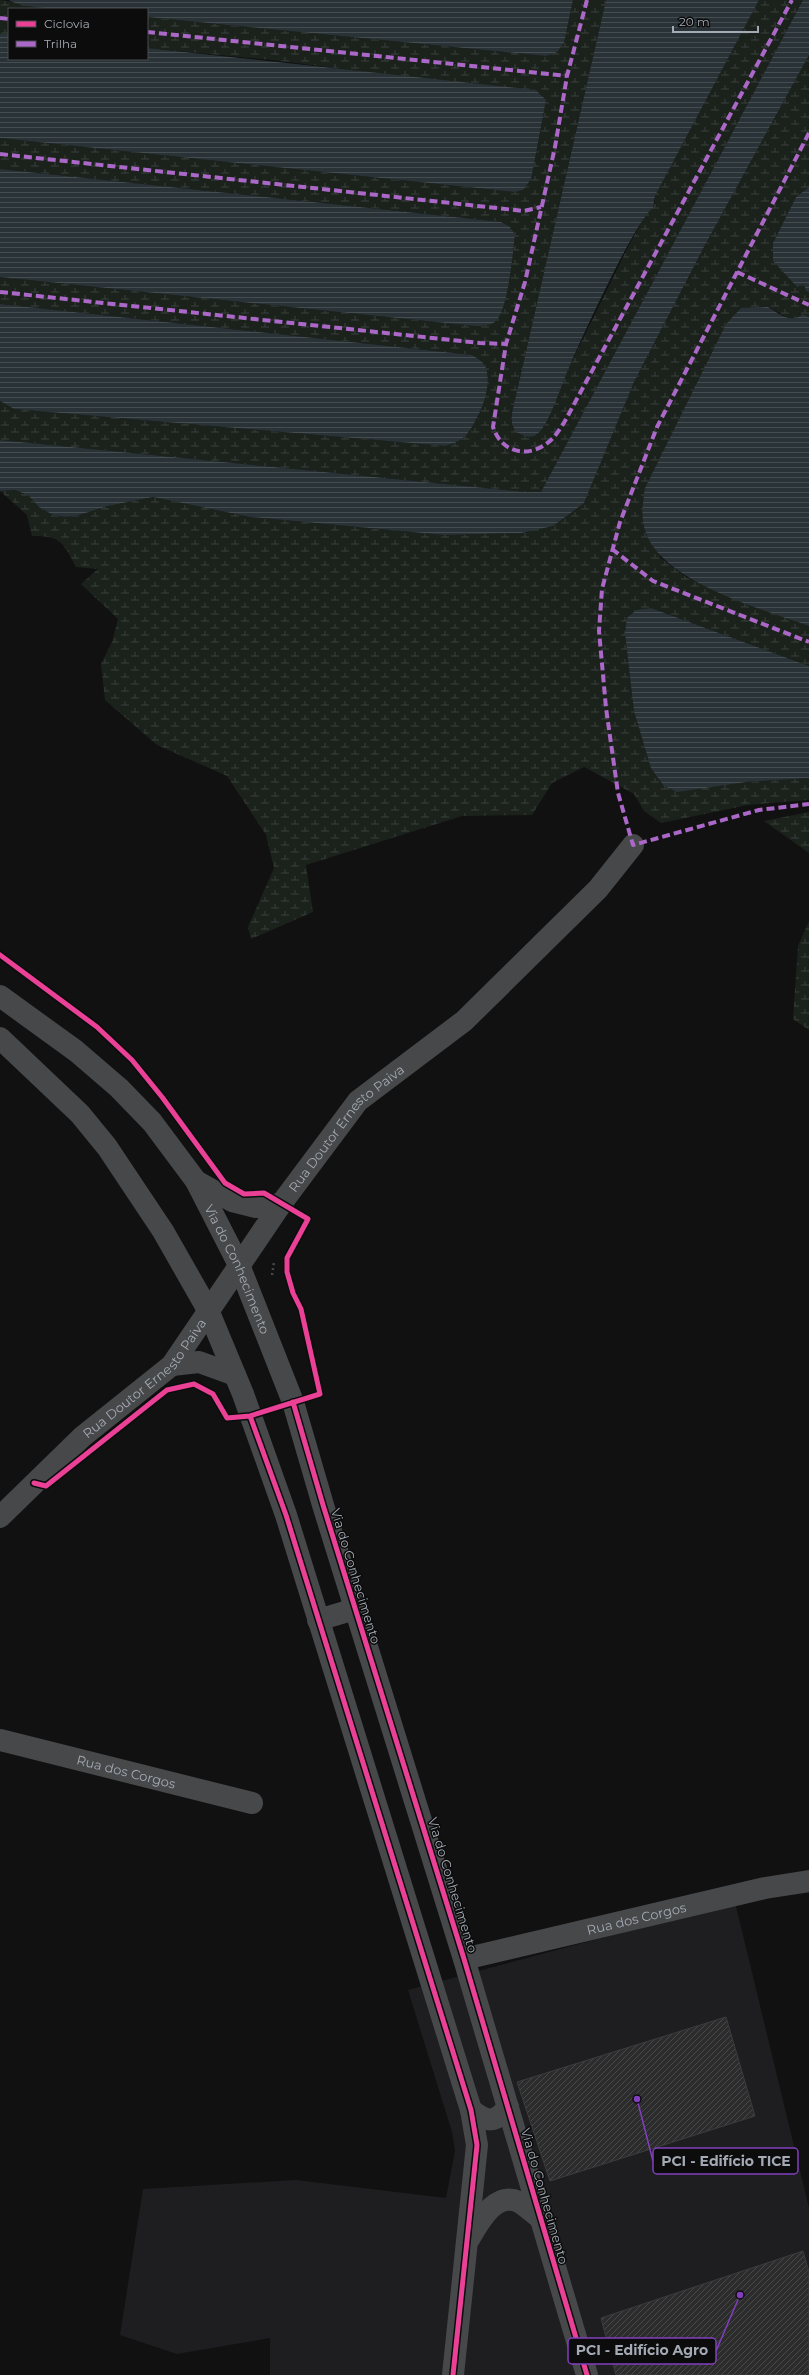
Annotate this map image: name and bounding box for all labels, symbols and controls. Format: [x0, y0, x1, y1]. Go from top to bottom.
legend [8, 8, 148, 60]
scale bar [673, 8, 758, 34]
text: 20 m [679, 14, 710, 29]
text: Ciclovia [44, 16, 90, 31]
text: Trilha [44, 36, 77, 51]
street label: Rua Doutor Ernesto Paiva [285, 1061, 407, 1195]
street label: Via do Conhecimento [201, 1201, 273, 1336]
street label: Rua Doutor Ernesto Paiva [79, 1315, 209, 1441]
street label: Via do Conhecimento [328, 1506, 384, 1646]
street label: Rua dos Corgos [75, 1751, 177, 1792]
street label: Via do Conhecimento [425, 1815, 481, 1955]
street label: Rua dos Corgos [585, 1899, 688, 1938]
street label: Via do Conhecimento [518, 2126, 572, 2266]
callout: PCI - Edifício TICE [653, 2148, 798, 2174]
text: PCI - Edifício TICE [661, 2152, 791, 2170]
callout: PCI - Edifício Agro [568, 2338, 716, 2364]
text: PCI - Edifício Agro [576, 2341, 708, 2359]

